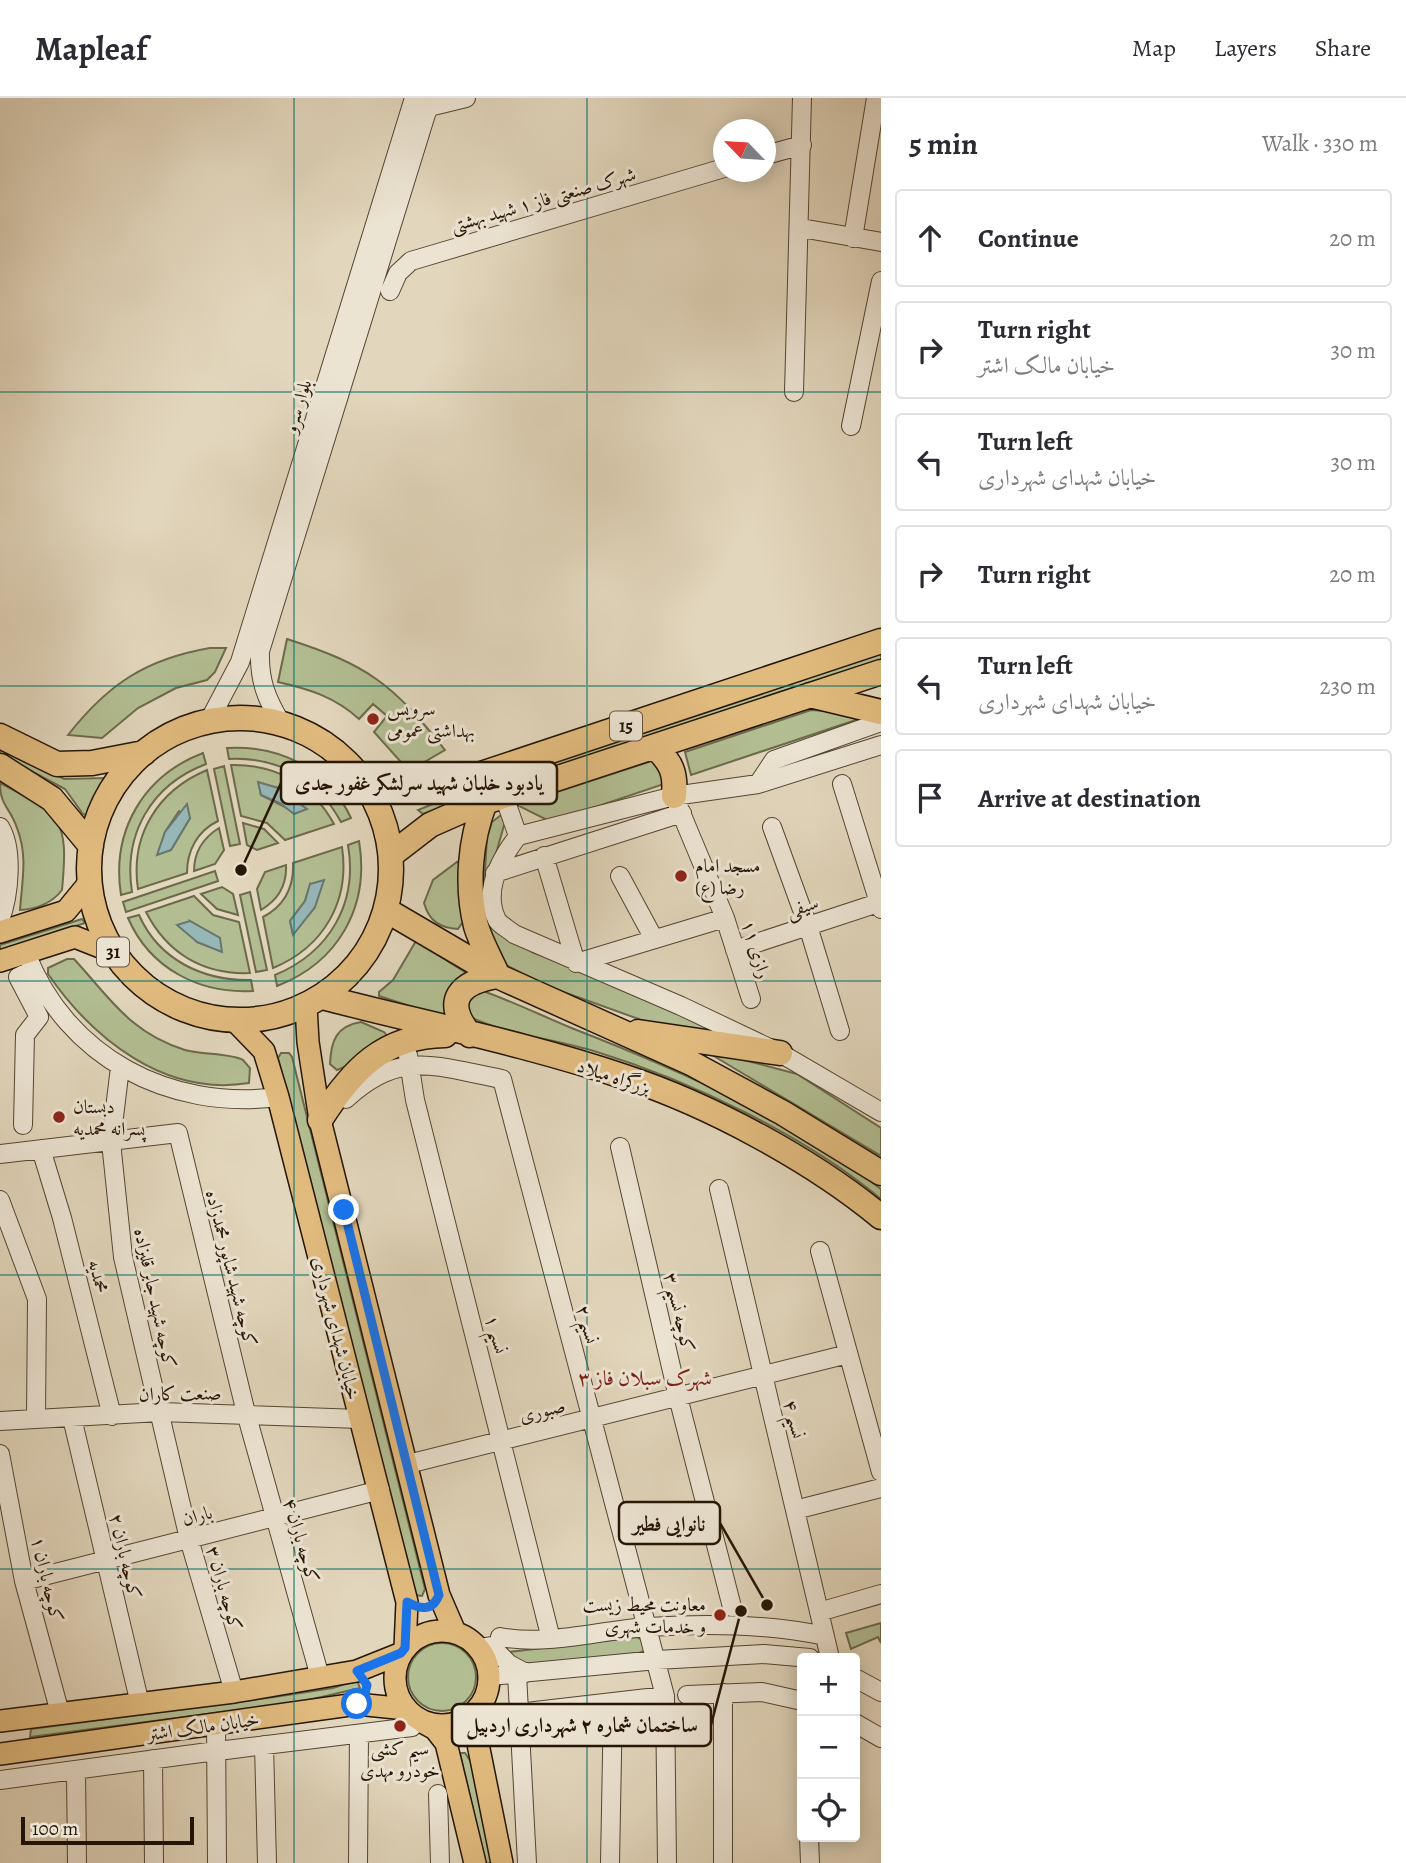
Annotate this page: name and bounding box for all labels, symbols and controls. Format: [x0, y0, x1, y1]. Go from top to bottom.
text: Mapleaf [35, 26, 147, 71]
text: Map [1132, 32, 1176, 64]
text: Layers [1214, 32, 1277, 64]
text: Share [1315, 32, 1371, 64]
north arrow [713, 119, 776, 182]
text: 5 min [909, 124, 978, 164]
text: Walk · 330 m [1262, 128, 1378, 159]
street label: شهرک صنعتی فاز ۱ شهید بهشتی [448, 161, 639, 239]
icon: ahead [911, 219, 949, 257]
text: Continue [978, 221, 1079, 256]
text: 20 m [1329, 223, 1376, 254]
text: Turn right [978, 312, 1091, 347]
icon: right [911, 331, 949, 369]
text: 30 m [1330, 335, 1376, 366]
text: خیابان مالک اشتر [978, 350, 1115, 381]
street label: بلوار سرو [277, 376, 318, 438]
text: Turn left [978, 424, 1073, 459]
icon: left [911, 443, 949, 481]
text: 30 m [1330, 447, 1376, 478]
text: خیابان شهدای شهرداری [978, 462, 1156, 493]
icon: right [911, 555, 949, 593]
text: Turn right [978, 557, 1091, 592]
text: 20 m [1329, 559, 1376, 590]
text: Turn left [978, 648, 1073, 683]
icon: left [911, 667, 949, 705]
text: 230 m [1320, 671, 1376, 702]
text: خیابان شهدای شهرداری [978, 686, 1156, 717]
place label: سرویس بهداشتی عمومی [387, 696, 475, 744]
marker: سرویس بهداشتی عمومی [365, 711, 381, 727]
road number: 15 [610, 712, 642, 740]
callout: یادبود خلبان شهید سرلشکر غفور جدی [281, 762, 557, 804]
text: یادبود خلبان شهید سرلشکر غفور جدی [295, 769, 545, 797]
icon: arrive [911, 779, 949, 817]
text: Arrive at destination [978, 781, 1201, 816]
place label: مسجد امام رضا (ع) [695, 853, 761, 903]
marker: مسجد امام رضا (ع) [673, 868, 689, 884]
street label: سیفی [783, 890, 822, 924]
street label: رازی ۱۱ [735, 917, 777, 982]
road number: 31 [97, 938, 129, 966]
street label: بزرگراه میلاد [574, 1053, 654, 1101]
place label: دبستان پسرانه محمدیه [73, 1094, 147, 1143]
marker: دبستان پسرانه محمدیه [51, 1109, 67, 1125]
street label: کوچه شهید شاپور محمدزاده [199, 1187, 263, 1349]
route end [328, 1194, 359, 1225]
street label: کوچه شهید جابر قلیزاده [128, 1226, 183, 1371]
street label: خیابان شهدای شهرداری [306, 1254, 366, 1403]
street label: محمدیه [81, 1257, 115, 1296]
street label: کوچه نسیم ۳ [651, 1270, 701, 1356]
street label: نسیم ۲ [564, 1302, 605, 1348]
street label: نسیم ۱ [473, 1312, 514, 1358]
district label: شهرک سبلان فاز ۳ [578, 1364, 712, 1392]
street label: صنعت کاران [138, 1380, 222, 1408]
street label: صبوری [517, 1393, 568, 1429]
street label: نسیم ۴ [771, 1397, 811, 1443]
street label: کوچه باران ۴ [277, 1495, 326, 1586]
street label: باران [179, 1499, 215, 1532]
callout: نانوایی فطیر [619, 1502, 720, 1544]
text: نانوایی فطیر [631, 1510, 705, 1538]
street label: کوچه باران ۲ [103, 1511, 147, 1602]
street label: کوچه باران ۱ [25, 1534, 69, 1625]
street label: کوچه باران ۳ [200, 1543, 249, 1634]
place label: معاونت محیط زیست و خدمات شهری [582, 1592, 706, 1640]
marker: معاونت محیط زیست و خدمات شهری [712, 1607, 728, 1623]
map controls [797, 1653, 860, 1842]
button: + [797, 1653, 860, 1716]
route start [341, 1688, 372, 1719]
callout: ساختمان شماره ۲ شهرداری اردبیل [452, 1704, 711, 1746]
street label: خیابان مالک اشتر [143, 1706, 261, 1748]
text: ساختمان شماره ۲ شهرداری اردبیل [466, 1711, 698, 1740]
button: − [797, 1716, 860, 1779]
marker: سیم کشی خودرو مهدی [392, 1718, 408, 1734]
place label: سیم کشی خودرو مهدی [360, 1736, 440, 1784]
button: locate [797, 1779, 860, 1842]
scale bar [21, 1814, 194, 1846]
text: 100 m [32, 1816, 78, 1842]

